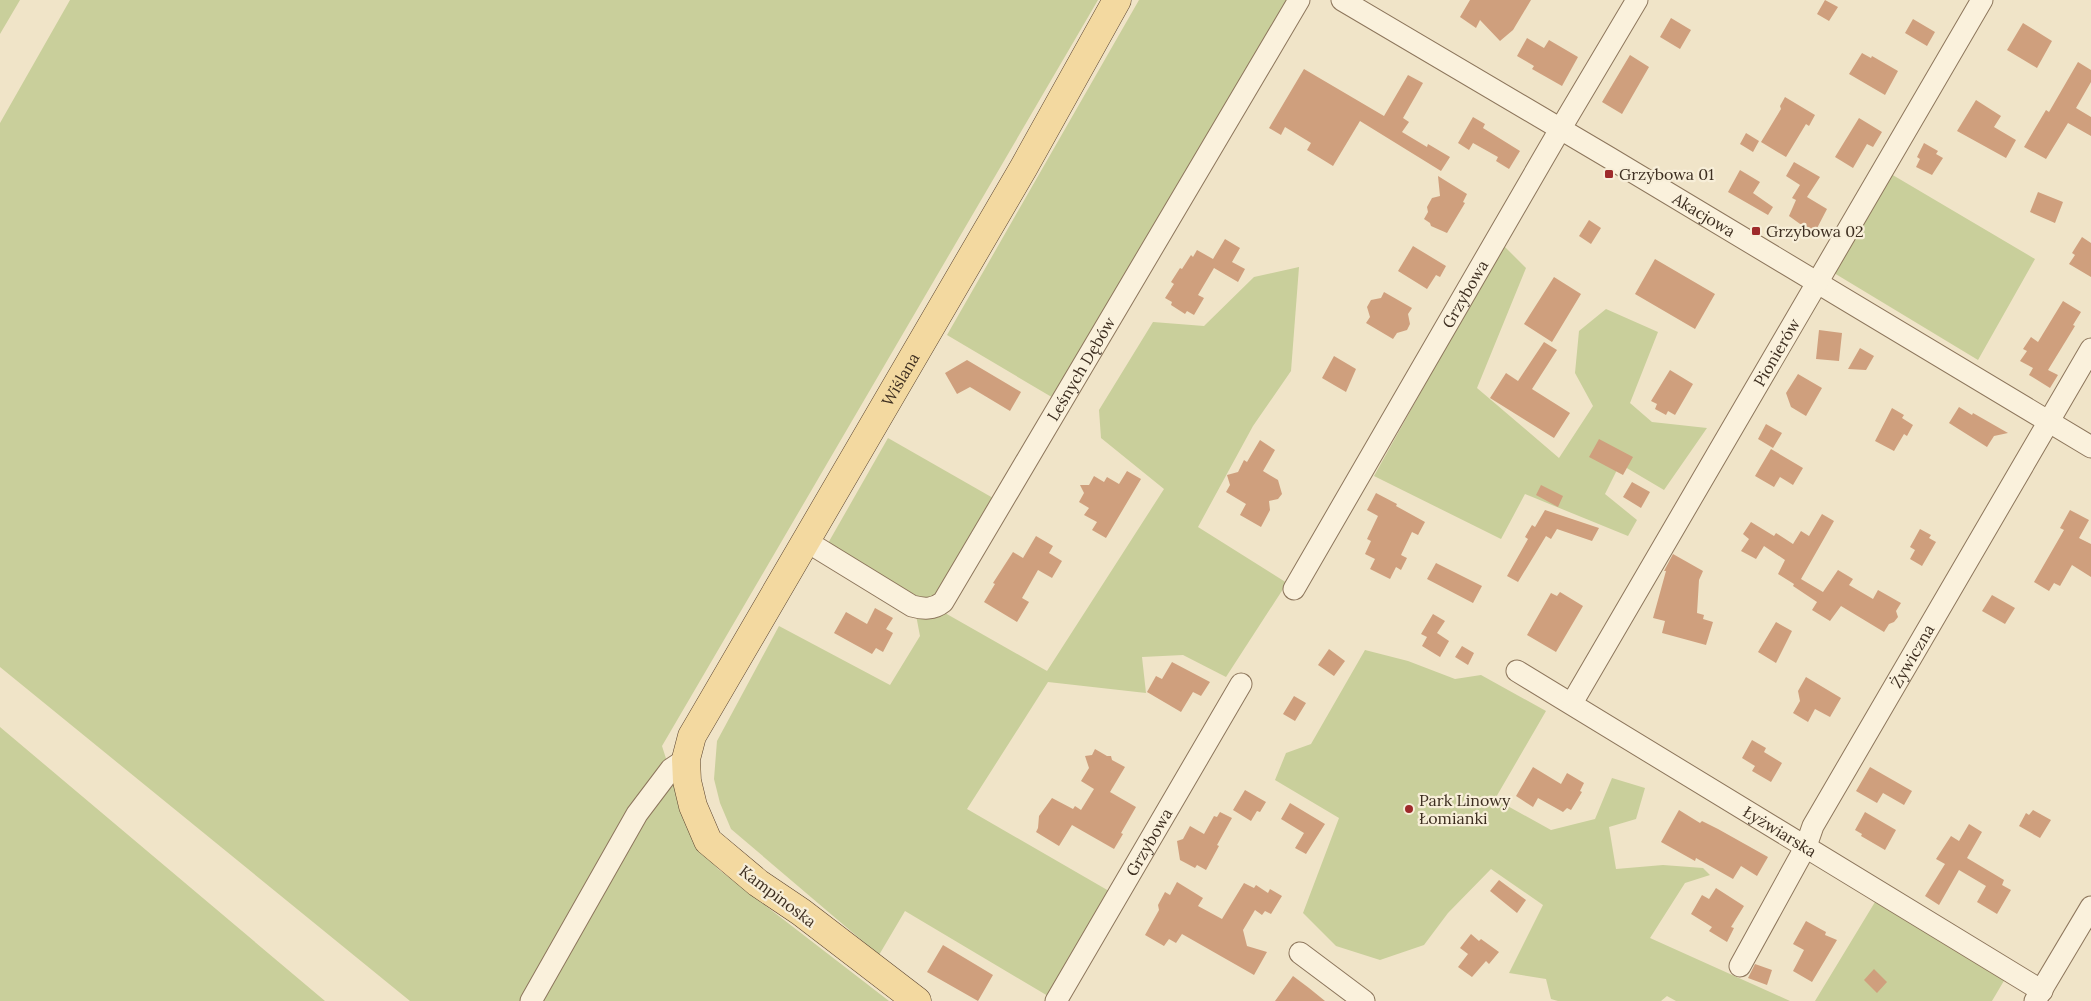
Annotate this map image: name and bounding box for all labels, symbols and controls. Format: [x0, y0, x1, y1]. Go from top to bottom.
place label: Grzybowa 01 [1619, 164, 1714, 184]
marker: Grzybowa 01 [1603, 168, 1615, 180]
street label: Akacjowa [1668, 188, 1739, 241]
place label: Grzybowa 02 [1766, 221, 1864, 241]
marker: Grzybowa 02 [1750, 225, 1762, 237]
street label: Grzybowa [1437, 256, 1492, 331]
street label: Leśnych Dębów [1042, 313, 1120, 424]
street label: Pionierów [1749, 315, 1804, 390]
street label: Wiślana [877, 349, 923, 409]
street label: Żywiczna [1886, 621, 1938, 691]
place label: Park Linowy Łomianki [1419, 790, 1511, 828]
street label: Łyżwiarska [1740, 801, 1820, 861]
marker: Park Linowy Łomianki [1403, 803, 1415, 815]
street label: Grzybowa [1121, 805, 1176, 880]
street label: Kampinoska [736, 861, 820, 931]

